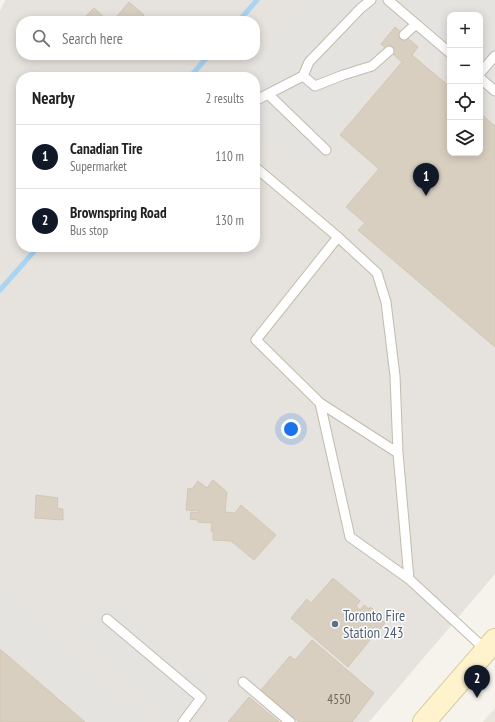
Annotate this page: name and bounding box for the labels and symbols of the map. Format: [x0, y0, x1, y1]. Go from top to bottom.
pin: 1 [413, 163, 439, 196]
your location [281, 419, 301, 439]
place label: Toronto Fire Station 243 [343, 606, 405, 642]
marker: Toronto Fire Station 243 [330, 619, 340, 629]
pin: 2 [464, 665, 490, 698]
house number: 4550 [327, 691, 351, 708]

